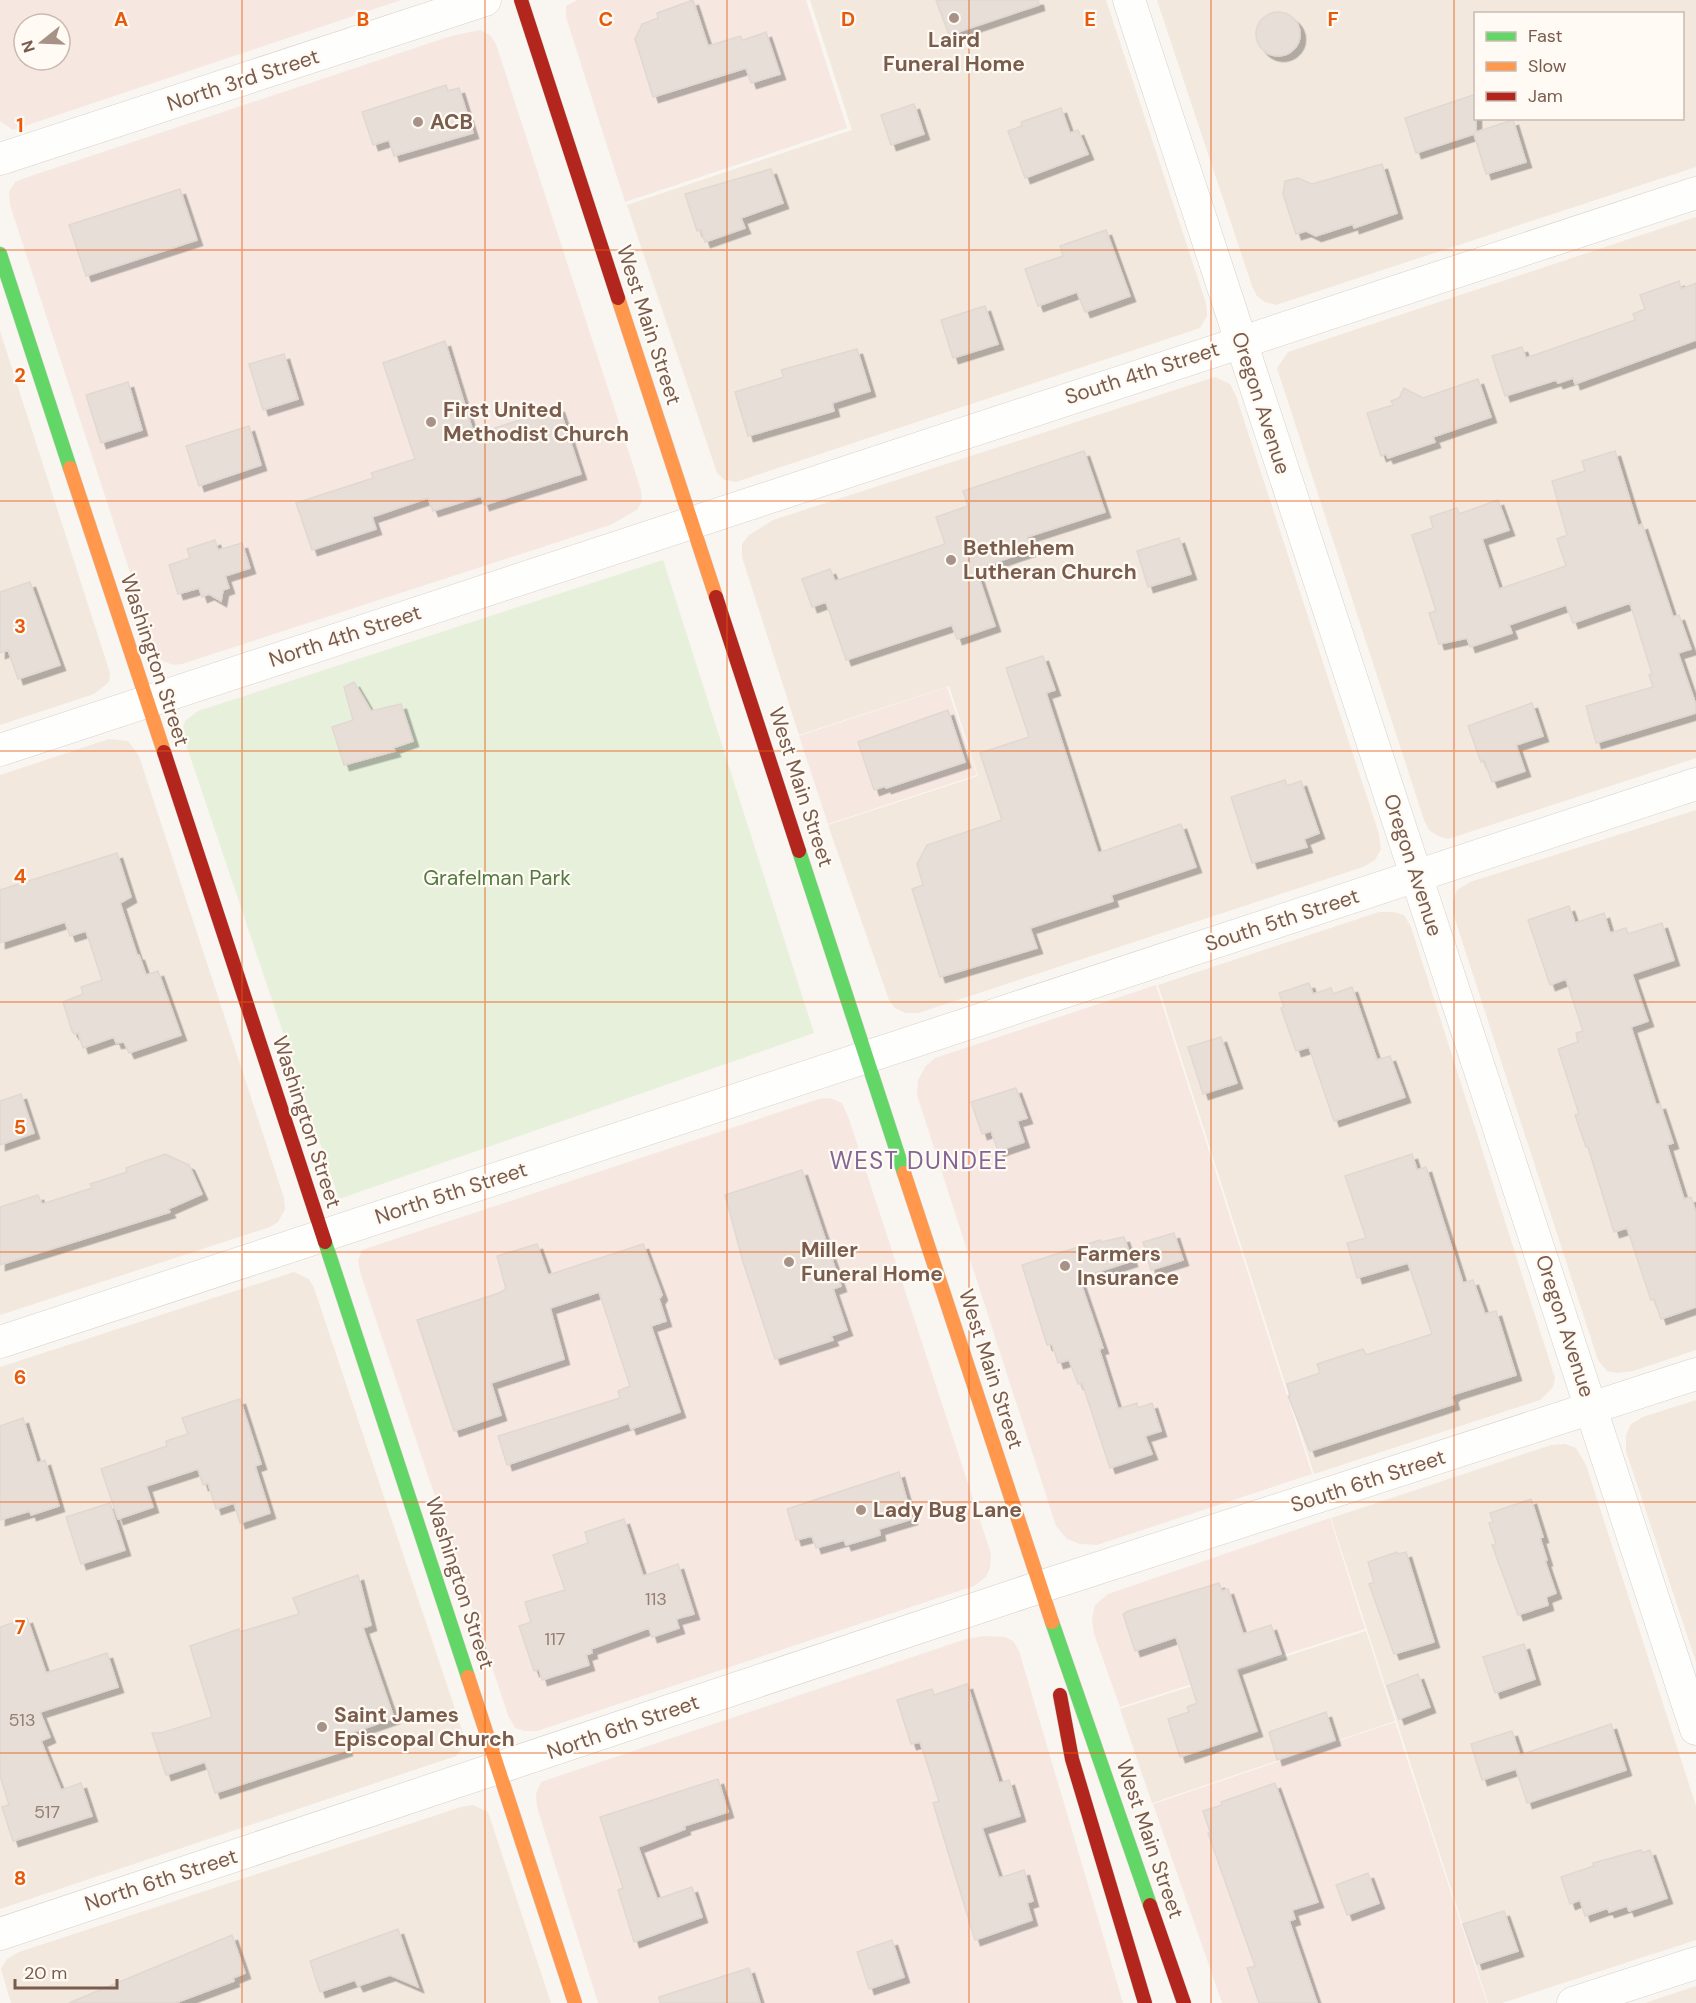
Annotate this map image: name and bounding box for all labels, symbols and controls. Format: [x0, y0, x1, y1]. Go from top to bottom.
text: A [114, 6, 128, 32]
text: B [357, 6, 369, 32]
text: C [599, 6, 613, 32]
text: D [841, 6, 855, 32]
text: E [1084, 6, 1096, 32]
text: F [1327, 6, 1339, 32]
marker: Laird Funeral Home [947, 11, 961, 25]
north arrow [12, 12, 72, 72]
legend [1474, 12, 1684, 120]
text: Fast [1528, 24, 1563, 48]
place label: Laird Funeral Home [883, 26, 1025, 78]
text: N [16, 38, 40, 55]
street label: North 3rd Street [163, 42, 323, 118]
text: Slow [1528, 54, 1567, 78]
text: Jam [1528, 84, 1563, 108]
place label: ACB [430, 108, 473, 136]
text: 1 [16, 112, 24, 138]
marker: ACB [411, 115, 425, 129]
street label: West Main Street [610, 242, 688, 408]
street label: Oregon Avenue [1225, 328, 1297, 478]
street label: South 4th Street [1061, 335, 1223, 411]
text: 2 [14, 362, 26, 388]
place label: First United Methodist Church [443, 396, 629, 448]
marker: First United Methodist Church [424, 415, 438, 429]
place label: Bethlehem Lutheran Church [963, 534, 1137, 586]
marker: Bethlehem Lutheran Church [944, 553, 958, 567]
street label: Washington Street [114, 570, 196, 750]
street label: North 4th Street [265, 598, 425, 674]
text: 3 [14, 613, 26, 639]
street label: West Main Street [762, 704, 840, 870]
street label: Oregon Avenue [1377, 790, 1449, 940]
text: 4 [14, 863, 27, 889]
park label: Grafelman Park [423, 864, 571, 892]
street label: South 5th Street [1201, 882, 1363, 958]
street label: Washington Street [266, 1032, 348, 1212]
text: 5 [14, 1114, 26, 1140]
district label: WEST DUNDEE [829, 1145, 1009, 1176]
street label: North 5th Street [371, 1155, 531, 1231]
place label: Miller Funeral Home [801, 1236, 943, 1288]
place label: Farmers Insurance [1077, 1240, 1179, 1292]
street label: Oregon Avenue [1529, 1251, 1601, 1401]
marker: Miller Funeral Home [782, 1255, 796, 1269]
marker: Farmers Insurance [1058, 1259, 1072, 1273]
street label: West Main Street [952, 1286, 1030, 1452]
text: 6 [14, 1364, 26, 1390]
street label: South 6th Street [1287, 1443, 1449, 1519]
street label: Washington Street [419, 1493, 501, 1673]
place label: Lady Bug Lane [873, 1496, 1022, 1524]
marker: Lady Bug Lane [854, 1503, 868, 1517]
house number: 113 [645, 1587, 667, 1611]
text: 7 [15, 1614, 26, 1640]
house number: 117 [545, 1627, 565, 1651]
street label: North 6th Street [543, 1688, 703, 1766]
place label: Saint James Episcopal Church [334, 1701, 515, 1753]
house number: 513 [8, 1708, 36, 1732]
marker: Saint James Episcopal Church [315, 1720, 329, 1734]
street label: West Main Street [1110, 1756, 1190, 1922]
house number: 517 [34, 1800, 60, 1824]
street label: North 6th Street [81, 1842, 241, 1918]
text: 8 [14, 1865, 26, 1891]
scale bar [15, 1952, 117, 1990]
text: 20 m [24, 1961, 67, 1985]

